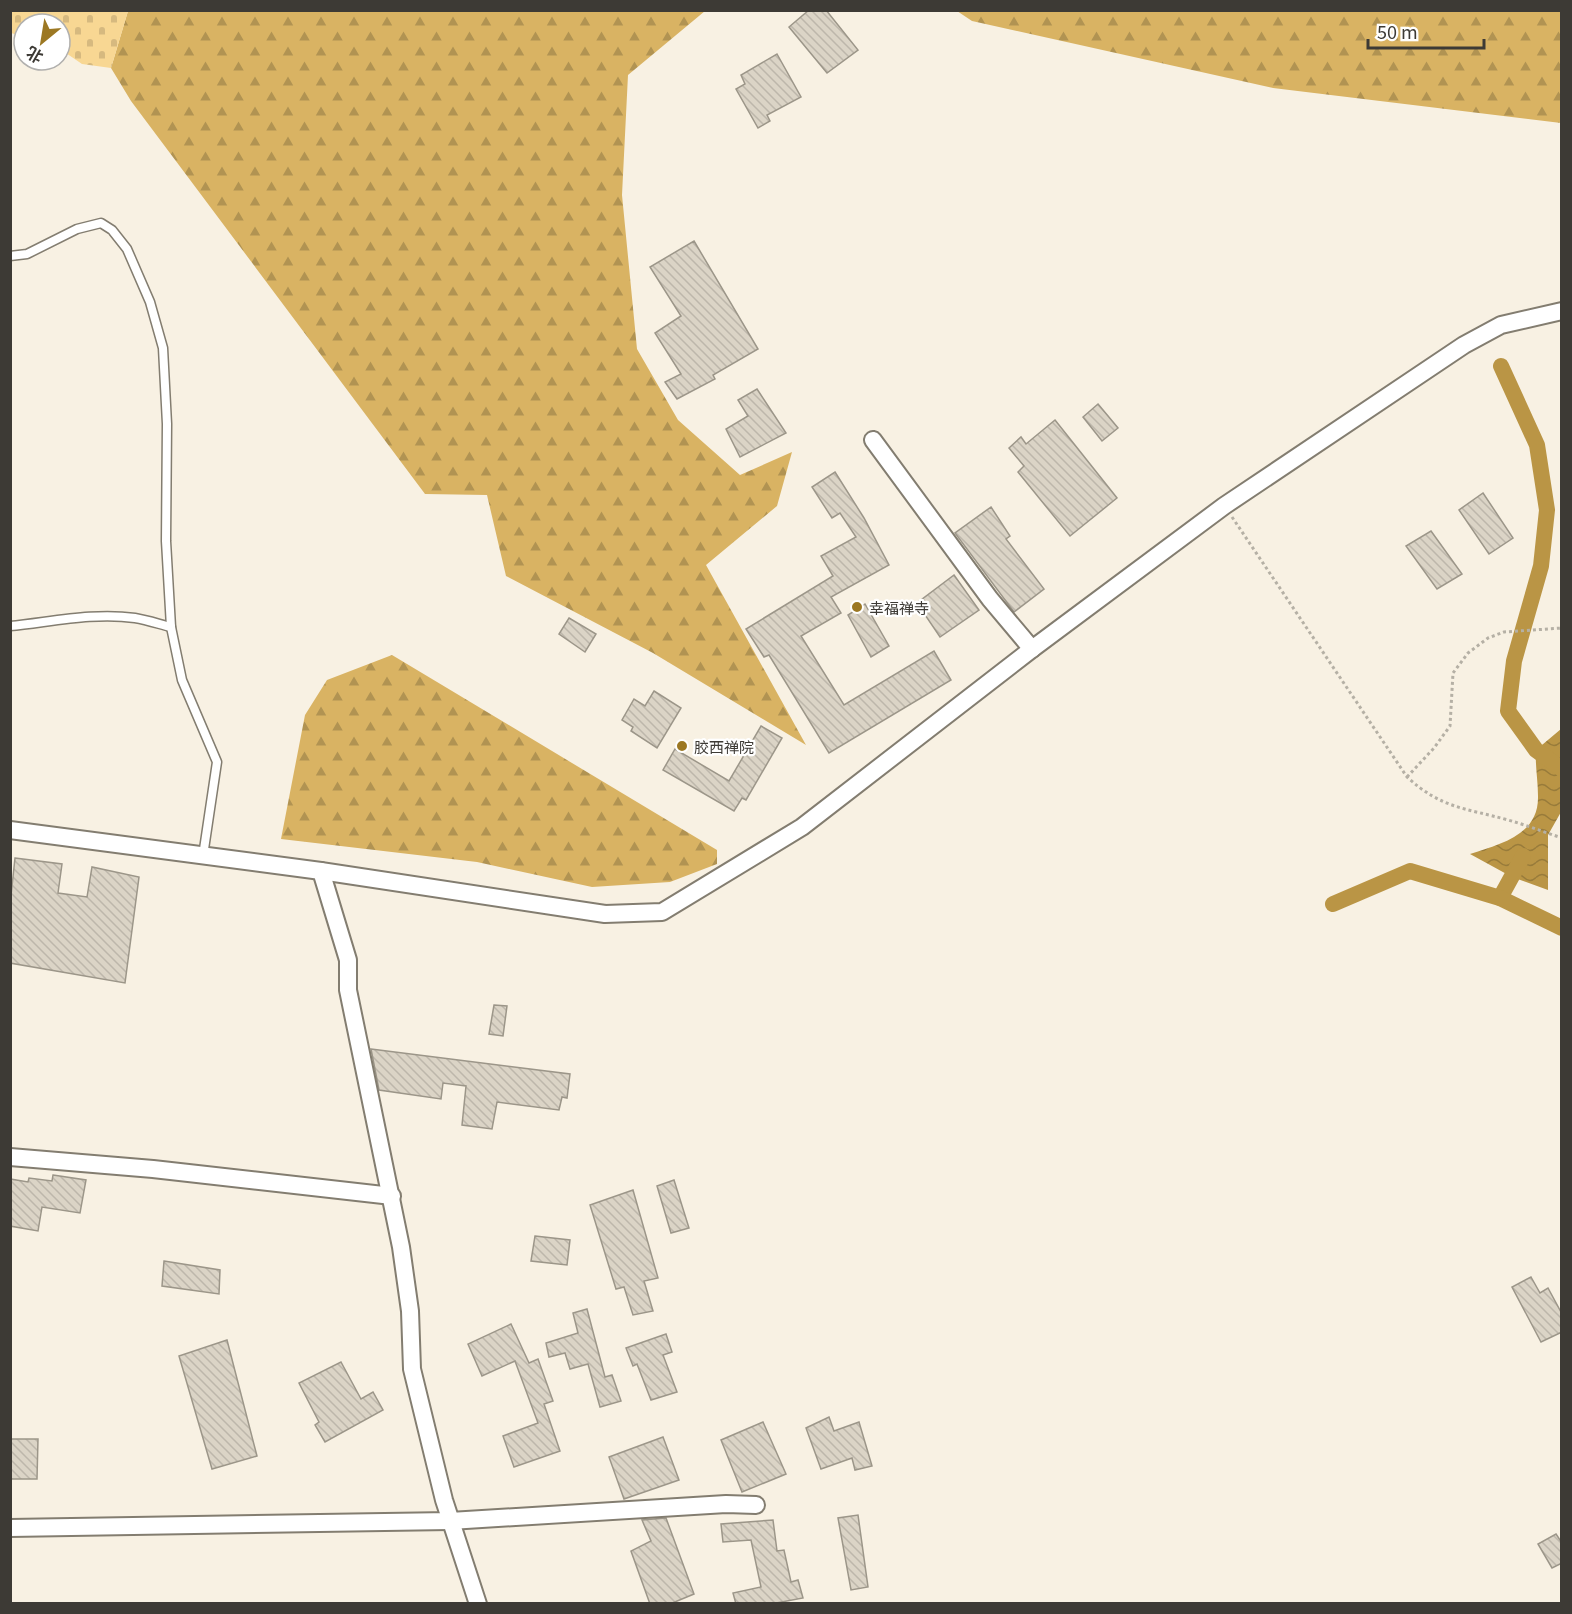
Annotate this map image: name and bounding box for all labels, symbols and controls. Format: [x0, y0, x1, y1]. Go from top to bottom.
north arrow [12, 12, 72, 72]
scale bar [1368, 12, 1484, 50]
text: 50 m [1377, 18, 1418, 44]
text: 北 [21, 41, 47, 70]
place label: 幸福禅寺 [869, 597, 929, 618]
marker: 幸福禅寺 [850, 600, 864, 614]
place label: 胶西禅院 [694, 736, 754, 757]
marker: 胶西禅院 [675, 739, 689, 753]

